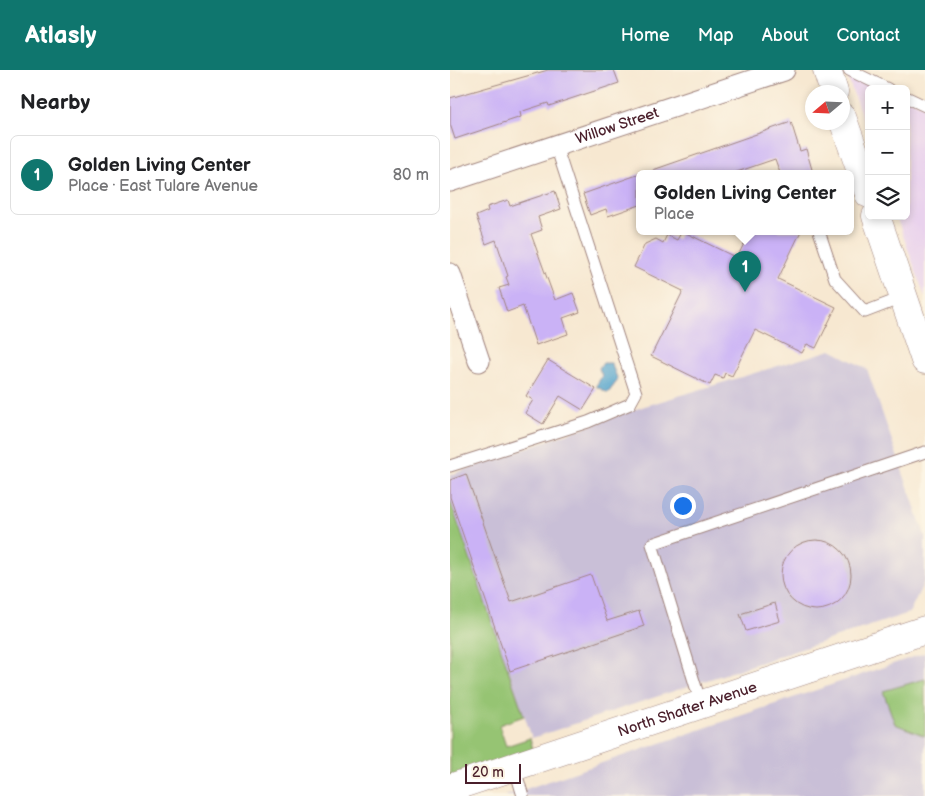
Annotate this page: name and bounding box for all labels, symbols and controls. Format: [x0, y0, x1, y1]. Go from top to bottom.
text: Atlasly [25, 21, 96, 50]
text: Home [621, 25, 670, 46]
text: Map [698, 25, 734, 46]
text: About [762, 25, 809, 46]
text: Contact [837, 25, 900, 46]
north arrow [805, 85, 850, 130]
map controls [865, 85, 910, 220]
button: + [865, 85, 910, 130]
text: Nearby [20, 90, 90, 115]
street label: Willow Street [573, 103, 661, 148]
button: − [865, 130, 910, 175]
text: Golden Living Center [68, 154, 251, 177]
text: 1 [34, 166, 40, 185]
text: 80 m [393, 166, 429, 185]
popup [636, 170, 854, 235]
button: layers [865, 175, 910, 220]
text: Place · East Tulare Avenue [68, 177, 258, 196]
text: Golden Living Center [654, 182, 836, 205]
text: Place [654, 205, 694, 224]
pin: 1 [729, 251, 761, 292]
your location [670, 493, 696, 519]
street label: North Shafter Avenue [615, 677, 759, 741]
scale bar [465, 761, 521, 784]
text: 20 m [472, 764, 504, 781]

